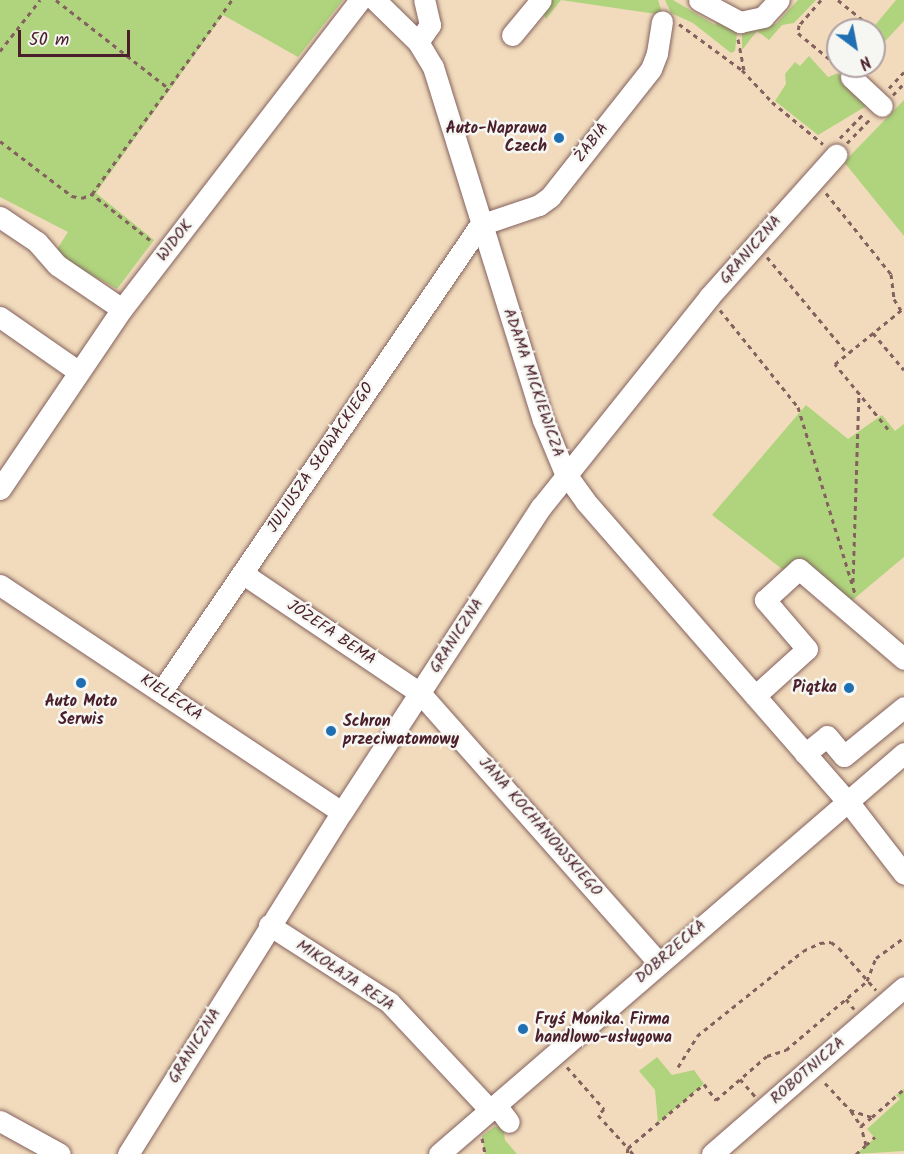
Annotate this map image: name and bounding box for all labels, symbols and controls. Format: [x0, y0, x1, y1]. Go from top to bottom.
scale bar [21, 18, 134, 56]
north arrow [826, 18, 886, 78]
text: 50 m [29, 26, 69, 55]
text: N [854, 49, 876, 75]
place label: Auto-Naprawa Czech [446, 119, 547, 157]
street label: ŻABIA [571, 120, 613, 166]
marker: Auto-Naprawa Czech [552, 131, 566, 145]
street label: GRANICZNA [716, 212, 786, 288]
street label: WIDOK [153, 217, 197, 265]
street label: ADAMA MICKIEWICZA [498, 306, 568, 460]
street label: JULIUSZA SŁOWACKIEGO [264, 379, 378, 537]
street label: GRANICZNA [426, 595, 488, 677]
street label: JÓZEFA BEMA [283, 596, 379, 670]
street label: KIELECKA [136, 670, 206, 726]
marker: Auto Moto Serwis [74, 676, 88, 690]
place label: Piątka [793, 678, 837, 698]
marker: Piątka [842, 681, 856, 695]
place label: Auto Moto Serwis [45, 692, 117, 730]
place label: Schron przeciwatomowy [343, 712, 459, 750]
marker: Schron przeciwatomowy [324, 724, 338, 738]
street label: JANA KOCHANOWSKIEGO [474, 753, 606, 901]
street label: DOBRZECKA [632, 916, 710, 988]
street label: MIKOŁAJA REJA [292, 936, 398, 1016]
street label: GRANICZNA [164, 1005, 226, 1087]
place label: Fryś Monika. Firma handlowo-usługowa [535, 1010, 672, 1048]
marker: Fryś Monika. Firma handlowo-usługowa [516, 1022, 530, 1036]
street label: ROBOTNICZA [767, 1033, 849, 1109]

